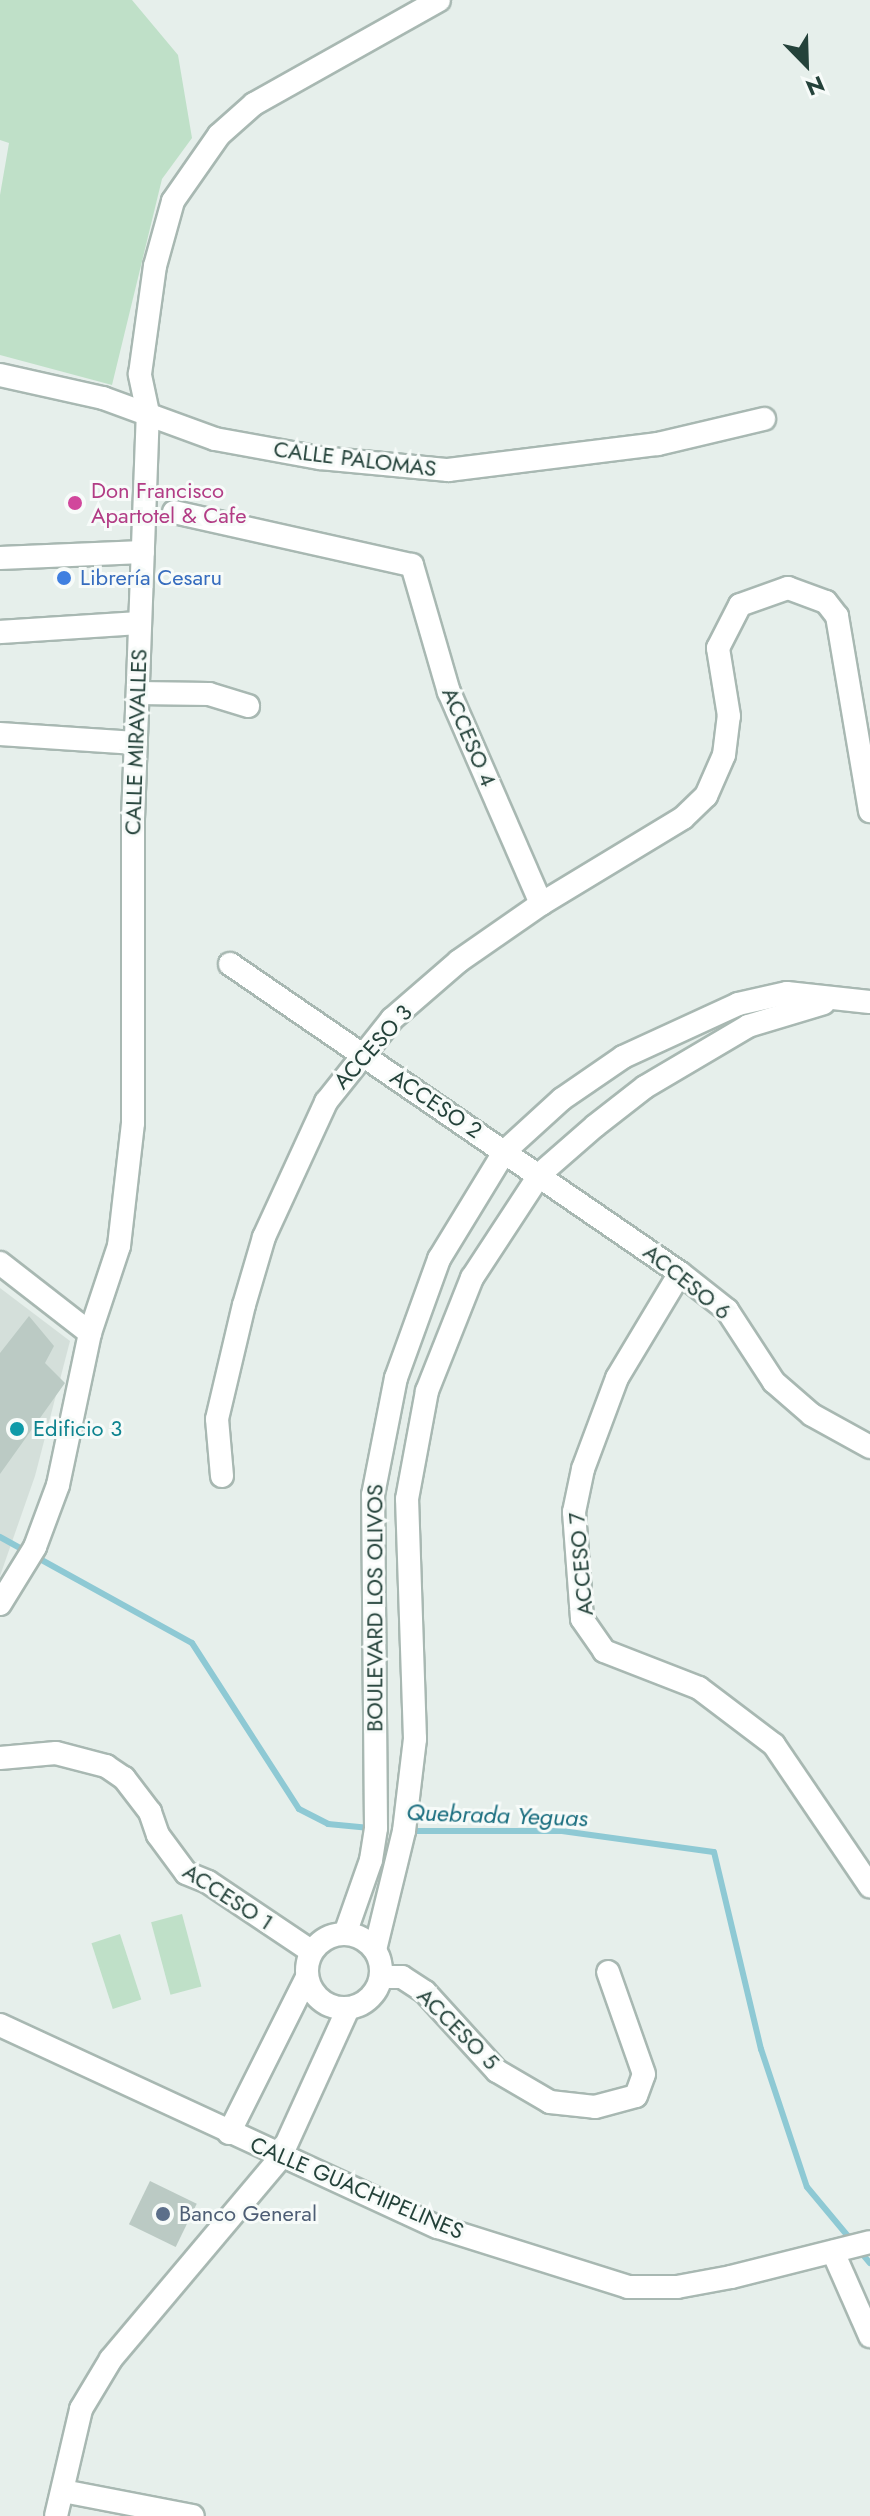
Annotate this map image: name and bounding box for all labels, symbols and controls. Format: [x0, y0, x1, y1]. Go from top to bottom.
north arrow [766, 24, 846, 104]
text: N [801, 68, 830, 104]
street label: CALLE PALOMAS [272, 436, 438, 482]
place label: Don Francisco Apartotel & Cafe [91, 477, 246, 528]
marker: Don Francisco Apartotel & Cafe [66, 494, 84, 512]
place label: Librería Cesaru [80, 565, 222, 591]
marker: Librería Cesaru [55, 569, 73, 587]
street label: CALLE MIRAVALLES [120, 648, 152, 836]
street label: ACCESO 4 [436, 684, 502, 790]
street label: ACCESO 3 [328, 999, 418, 1095]
street label: ACCESO 2 [385, 1064, 487, 1144]
street label: ACCESO 6 [638, 1239, 736, 1325]
place label: Edificio 3 [33, 1416, 122, 1442]
marker: Edificio 3 [8, 1420, 26, 1438]
street label: BOULEVARD LOS OLIVOS [362, 1484, 388, 1732]
street label: ACCESO 7 [563, 1511, 599, 1617]
water label: Quebrada Yeguas [406, 1797, 588, 1833]
street label: ACCESO 1 [178, 1858, 278, 1936]
street label: ACCESO 5 [412, 1983, 504, 2075]
street label: CALLE GUACHIPELINES [246, 2131, 468, 2245]
place label: Banco General [179, 2201, 317, 2227]
marker: Banco General [154, 2205, 172, 2223]

